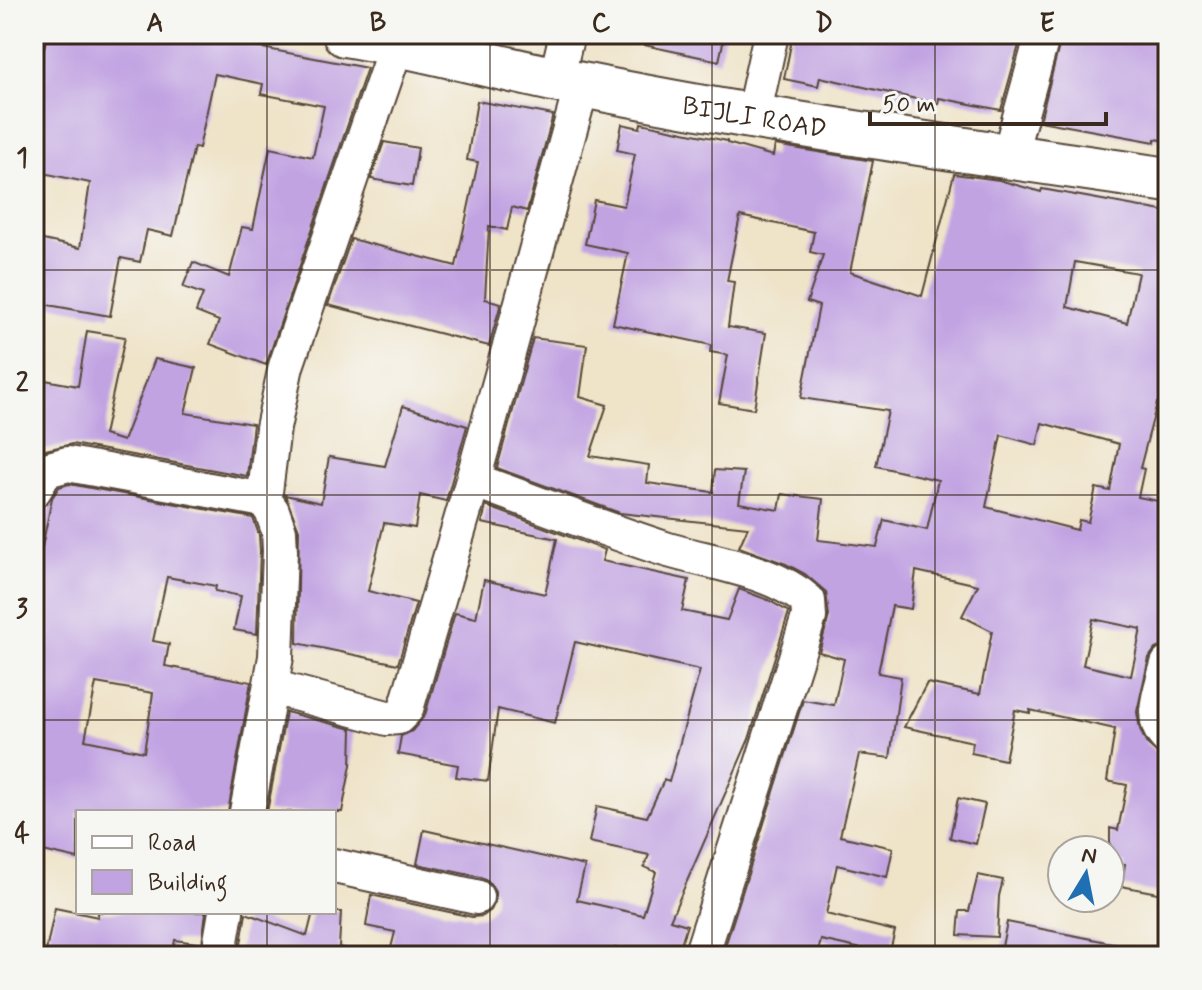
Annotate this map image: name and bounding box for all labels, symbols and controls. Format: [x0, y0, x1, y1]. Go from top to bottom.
text: A [146, 7, 164, 41]
text: B [370, 7, 386, 41]
text: C [592, 7, 611, 41]
text: D [815, 7, 833, 41]
text: E [1039, 7, 1055, 41]
scale bar [870, 76, 1106, 126]
street label: BIJLI ROAD [679, 89, 829, 147]
text: 50 m [882, 90, 936, 121]
text: 1 [16, 142, 28, 176]
text: 2 [16, 367, 29, 401]
text: 3 [16, 593, 28, 627]
legend [76, 810, 336, 914]
text: 4 [14, 818, 30, 852]
text: Road [148, 828, 196, 859]
north arrow [1046, 834, 1126, 914]
text: N [1079, 841, 1099, 871]
text: Building [148, 868, 228, 902]

